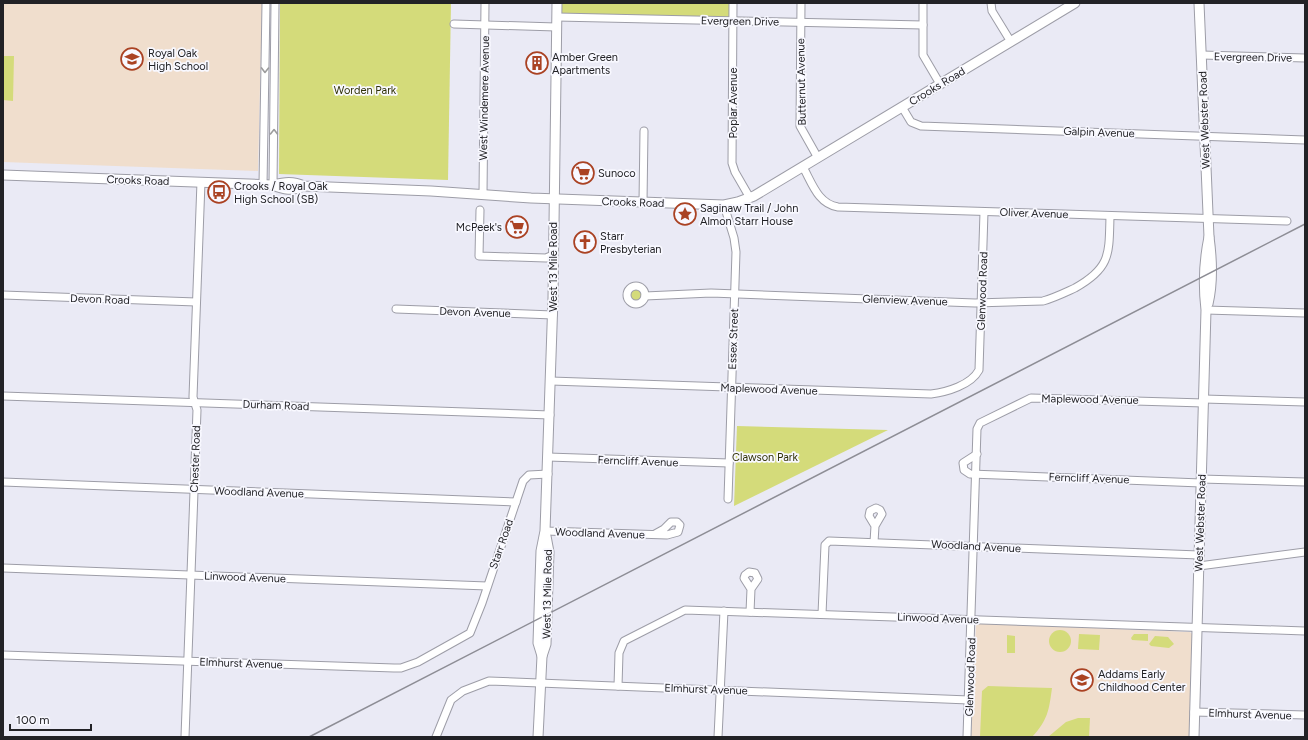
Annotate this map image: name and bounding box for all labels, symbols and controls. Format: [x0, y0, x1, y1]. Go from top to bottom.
street label: Evergreen Drive [701, 14, 779, 29]
street label: West Windemere Avenue [477, 35, 492, 161]
street label: Butternut Avenue [794, 38, 809, 126]
school or university icon: Royal Oak High School [119, 46, 145, 72]
place label: Royal Oak High School [148, 47, 208, 73]
building icon: Amber Green Apartments [524, 50, 550, 76]
street label: Evergreen Drive [1214, 50, 1292, 65]
place label: Amber Green Apartments [552, 51, 618, 77]
street label: Crooks Road [907, 65, 968, 108]
one-way arrow [261, 67, 269, 73]
street label: Poplar Avenue [727, 68, 740, 138]
street label: West Webster Road [1196, 71, 1213, 169]
park label: Worden Park [334, 84, 397, 97]
street label: Galpin Avenue [1063, 125, 1135, 140]
one-way arrow [270, 129, 278, 135]
supermarket icon: Sunoco [570, 160, 596, 186]
place label: Sunoco [598, 167, 636, 180]
street label: Crooks Road [106, 173, 170, 188]
bus stop icon: Crooks / Royal Oak High School (SB) [206, 179, 232, 205]
place label: Crooks / Royal Oak High School (SB) [234, 180, 328, 206]
street label: Crooks Road [601, 195, 665, 210]
place icon: Saginaw Trail / John Almon Starr House [672, 201, 698, 227]
place label: Saginaw Trail / John Almon Starr House [700, 202, 798, 228]
street label: Oliver Avenue [999, 206, 1069, 221]
supermarket icon: McPeek's [504, 214, 530, 240]
place label: McPeek's [456, 221, 502, 234]
street label: West 13 Mile Road [547, 222, 560, 312]
church icon: Starr Presbyterian [572, 229, 598, 255]
place label: Starr Presbyterian [600, 230, 661, 256]
street label: Glenwood Road [975, 252, 990, 331]
street label: Devon Road [70, 292, 130, 307]
street label: Glenview Avenue [862, 293, 948, 308]
street label: Devon Avenue [439, 305, 511, 320]
street label: Essex Street [726, 308, 741, 370]
street label: Maplewood Avenue [720, 381, 818, 398]
street label: Maplewood Avenue [1041, 392, 1139, 407]
street label: Durham Road [242, 398, 309, 413]
street label: Chester Road [188, 425, 203, 493]
park label: Clawson Park [732, 451, 799, 464]
street label: Ferncliff Avenue [597, 454, 679, 469]
street label: Ferncliff Avenue [1048, 471, 1130, 486]
street label: West Webster Road [1192, 474, 1209, 572]
street label: Woodland Avenue [214, 484, 304, 501]
street label: Starr Road [487, 517, 516, 571]
street label: Woodland Avenue [555, 525, 645, 542]
street label: Woodland Avenue [931, 538, 1021, 555]
street label: West 13 Mile Road [540, 549, 555, 639]
street label: Linwood Avenue [204, 570, 286, 585]
street label: Linwood Avenue [897, 611, 979, 626]
street label: Glenwood Road [963, 638, 978, 717]
street label: Elmhurst Avenue [199, 656, 283, 671]
school or university icon: Addams Early Childhood Center [1069, 667, 1095, 693]
place label: Addams Early Childhood Center [1098, 668, 1186, 694]
street label: Elmhurst Avenue [664, 682, 748, 697]
scale bar [10, 706, 91, 732]
street label: Elmhurst Avenue [1208, 707, 1292, 722]
text: 100 m [16, 713, 50, 727]

